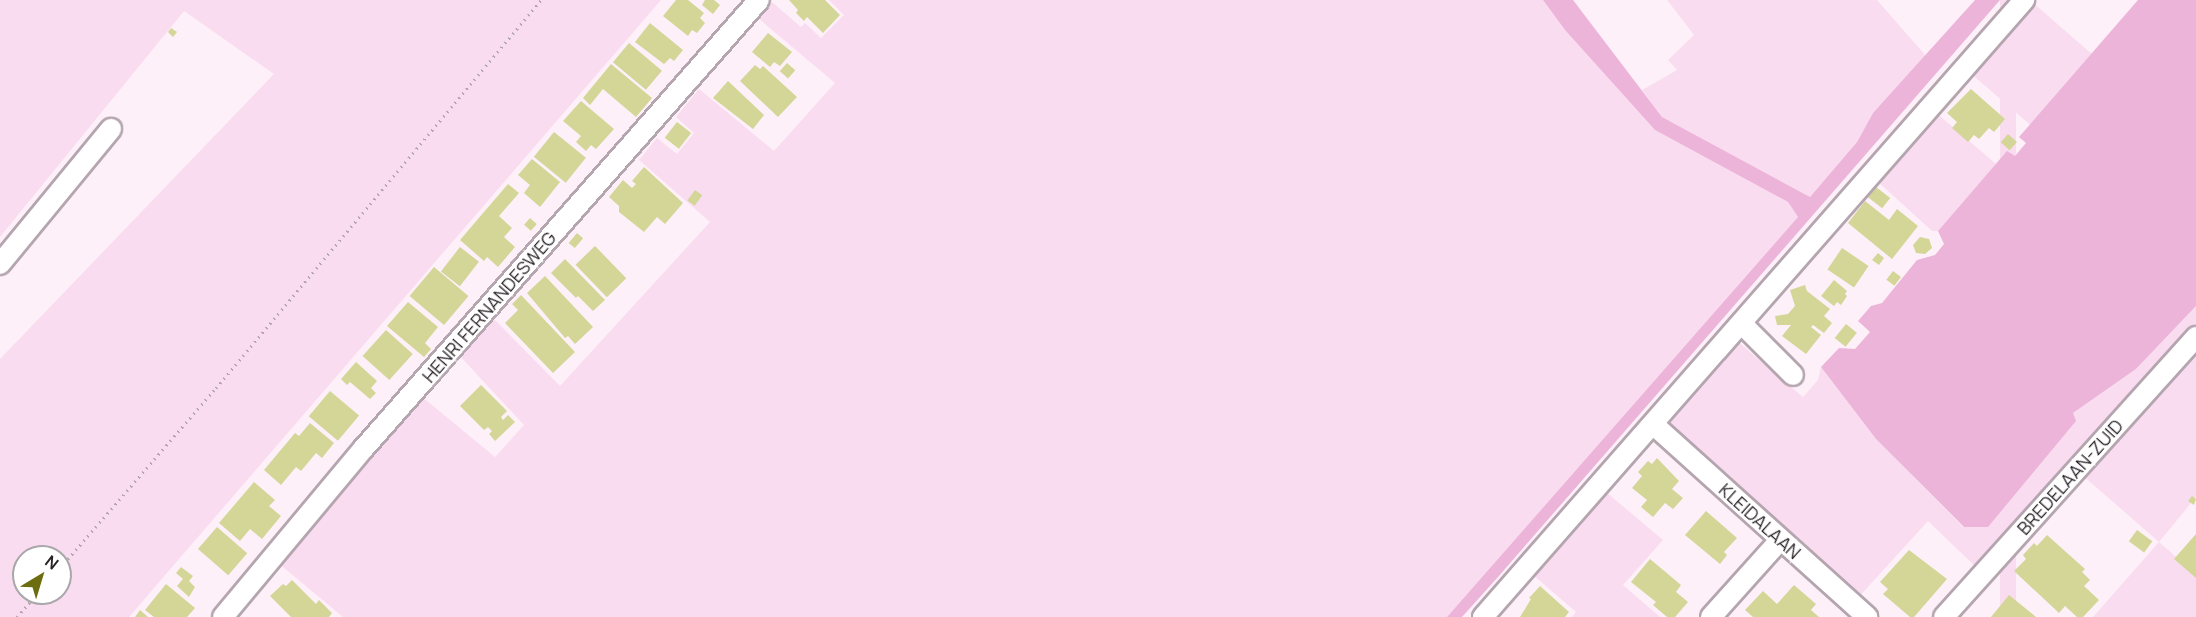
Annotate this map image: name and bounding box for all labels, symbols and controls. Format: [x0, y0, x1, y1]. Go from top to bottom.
street label: HENRI FERNANDESWEG [418, 227, 560, 387]
street label: BREDELAAN-ZUID [2013, 415, 2127, 539]
street label: KLEIDALAAN [1715, 479, 1805, 563]
north arrow [12, 545, 72, 605]
text: N [41, 550, 63, 575]

